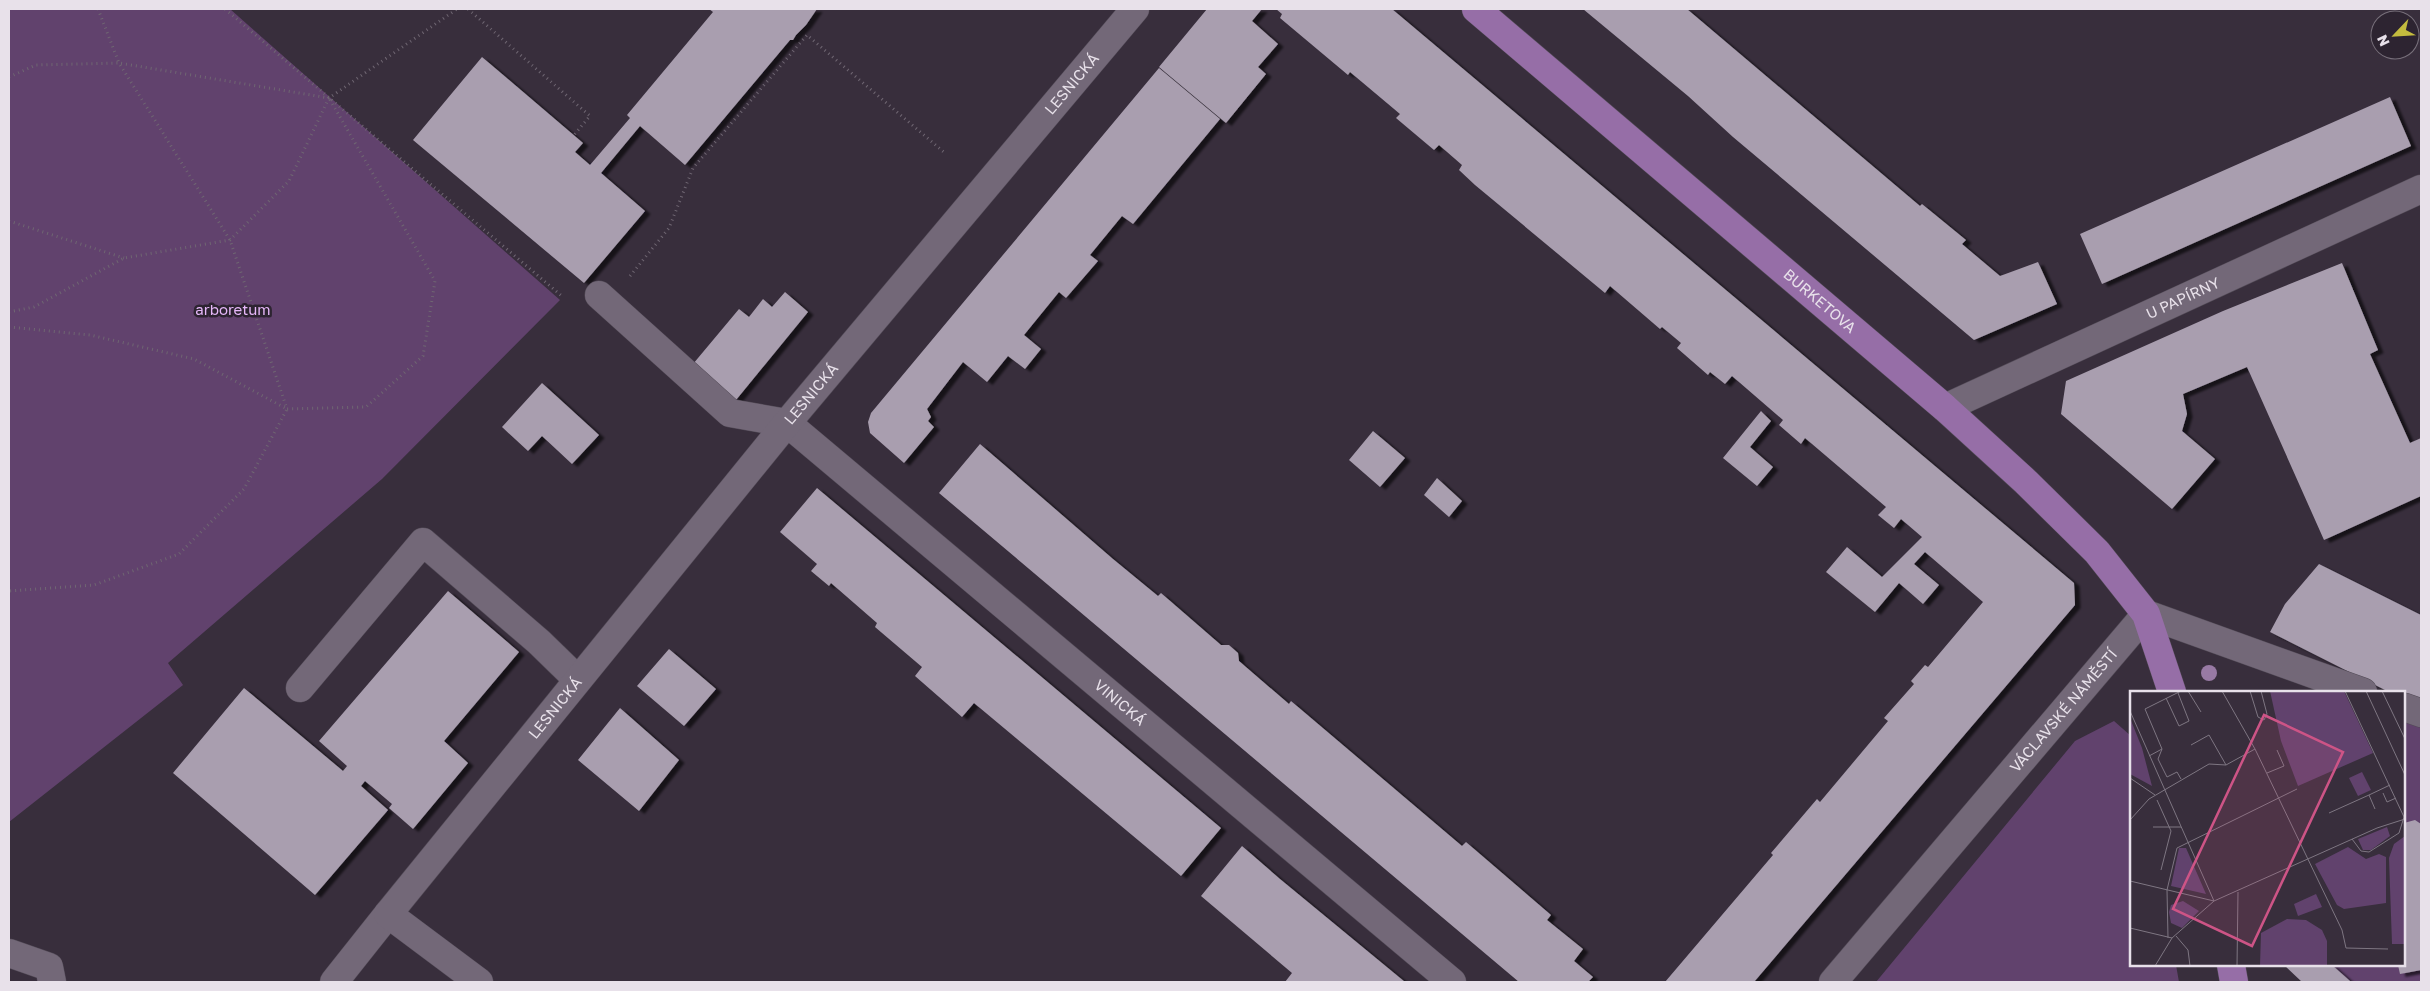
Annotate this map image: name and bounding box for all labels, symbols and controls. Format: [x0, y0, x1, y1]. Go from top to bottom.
north arrow [2370, 10, 2420, 60]
text: N [2373, 32, 2393, 49]
street label: LESNICKÁ [1040, 49, 1102, 118]
street label: BURKETOVA [1780, 265, 1860, 336]
street label: U PAPÍRNY [2143, 273, 2223, 322]
park label: arboretum [195, 300, 271, 318]
street label: LESNICKÁ [780, 359, 841, 428]
street label: VÁCLAVSKÉ NÁMĚSTÍ [2005, 644, 2121, 775]
street label: LESNICKÁ [524, 673, 585, 742]
street label: VINICKÁ [1091, 675, 1150, 729]
inset map [2130, 691, 2405, 966]

